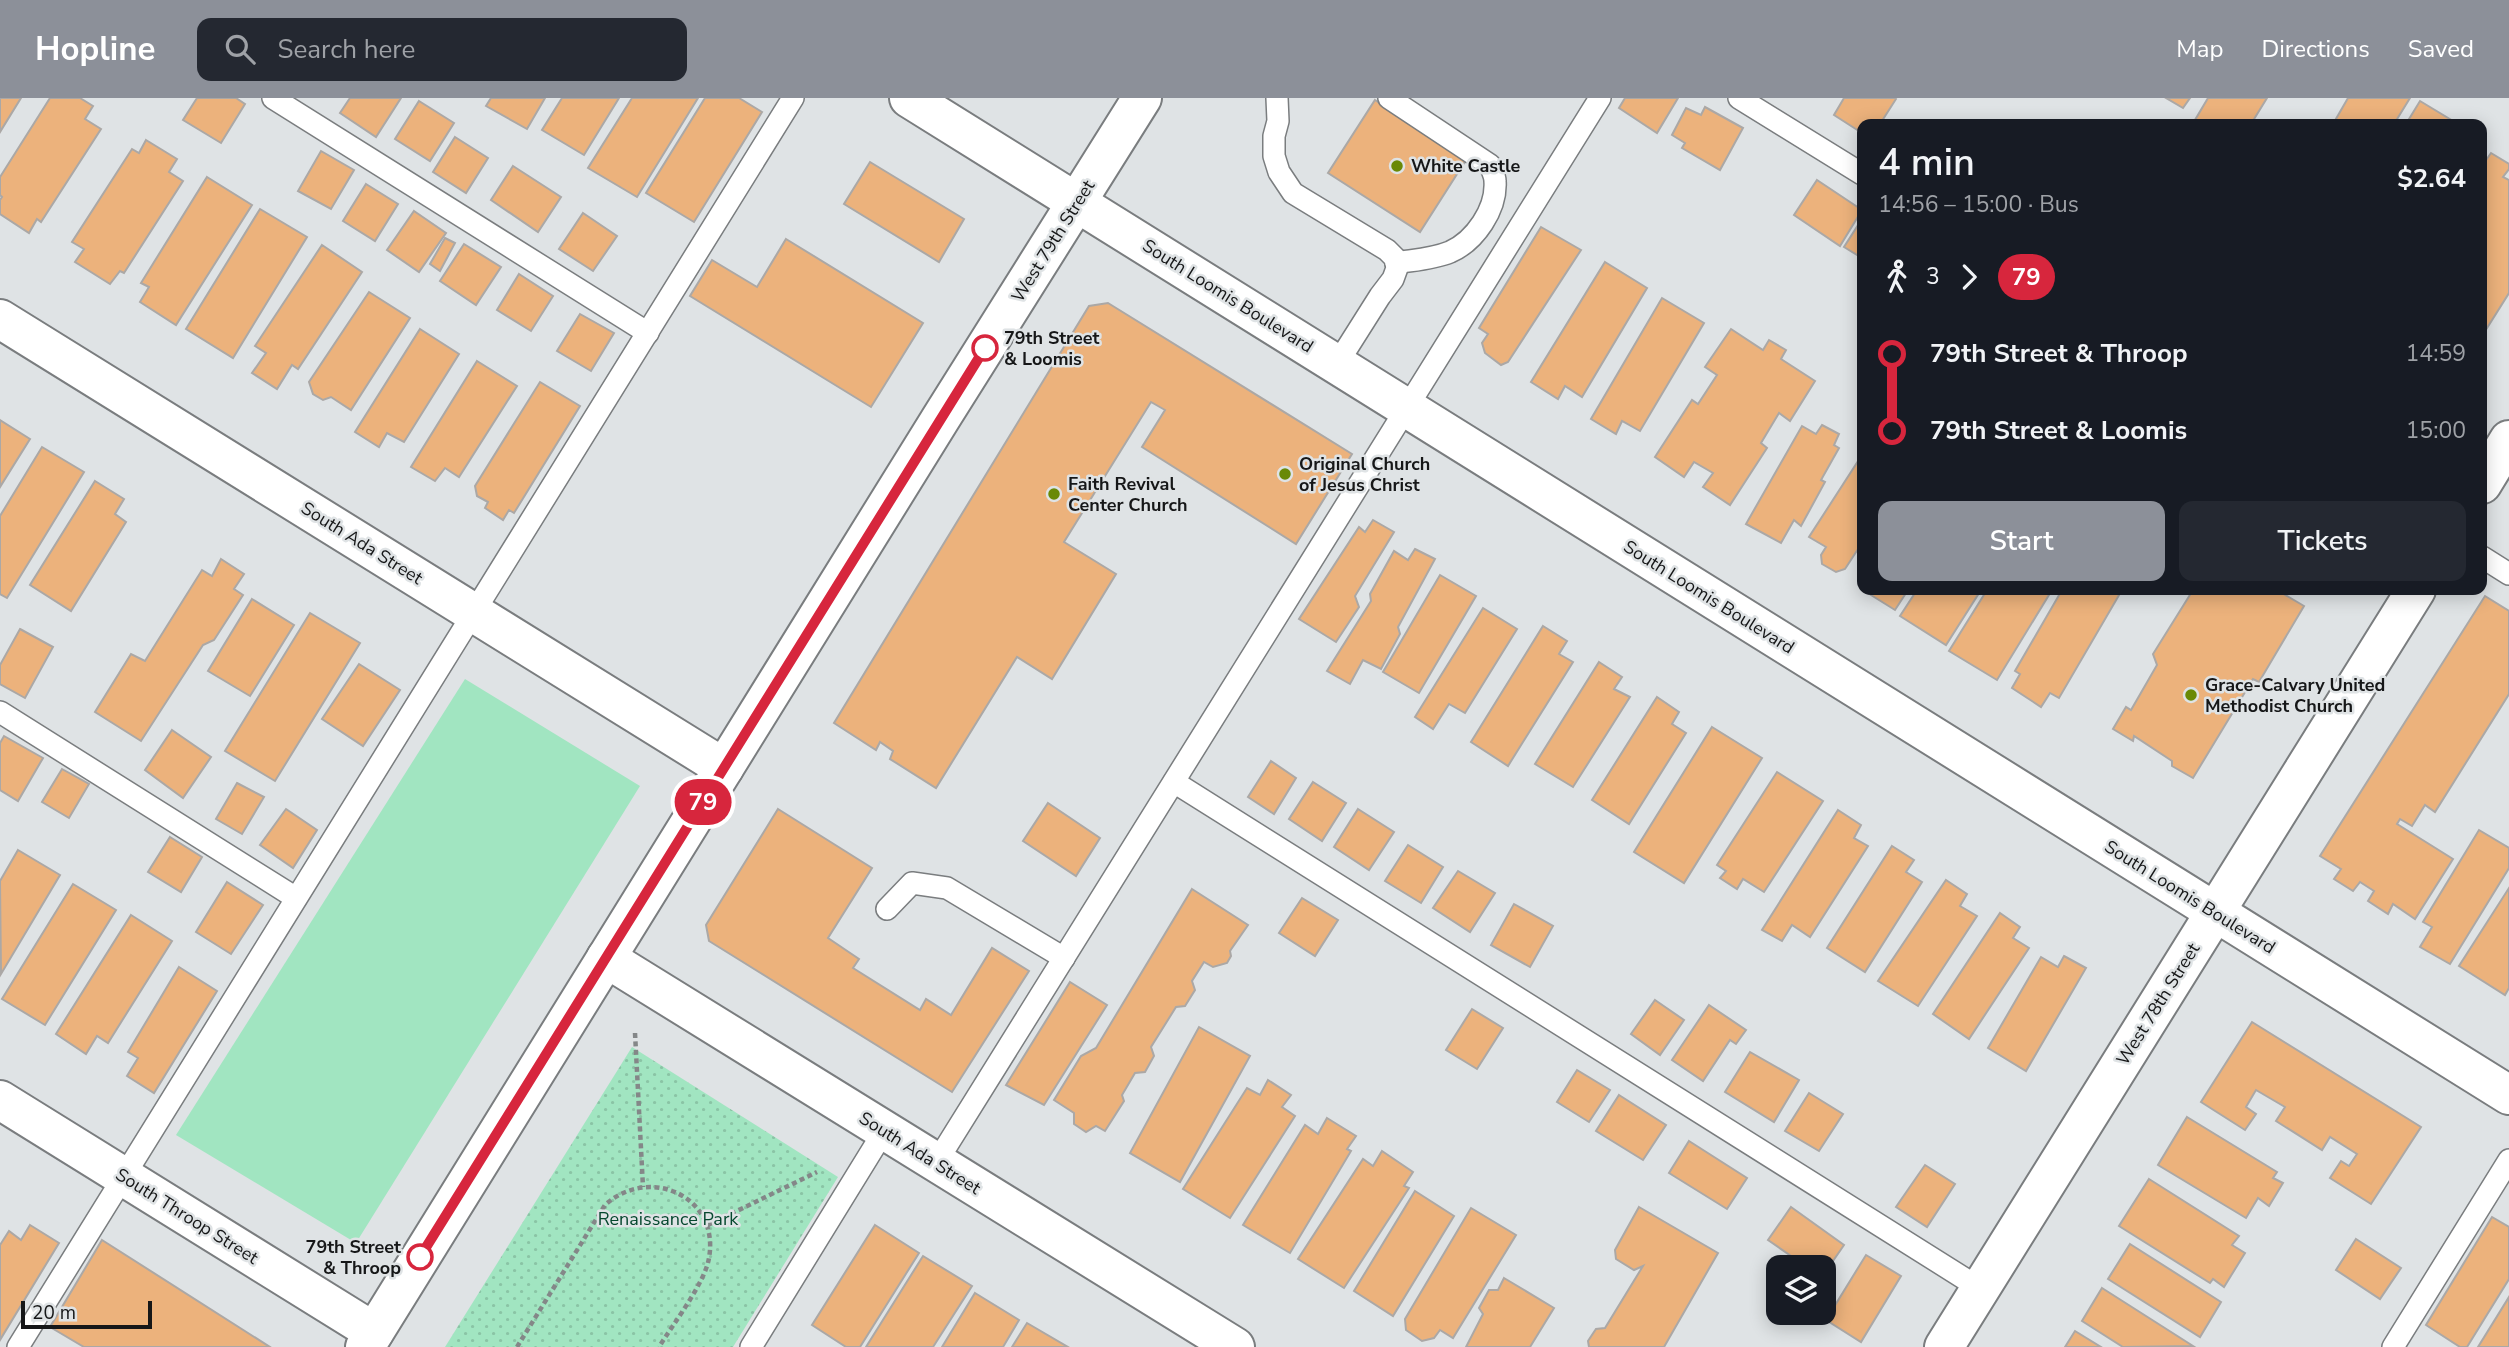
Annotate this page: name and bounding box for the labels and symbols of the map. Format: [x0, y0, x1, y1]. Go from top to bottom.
place label: White Castle [1411, 154, 1521, 178]
marker: White Castle [1389, 158, 1405, 174]
street label: West 79th Street [1006, 175, 1101, 307]
street label: South Loomis Boulevard [1138, 234, 1318, 358]
place label: 79th Street & Loomis [1004, 326, 1099, 371]
marker: 79th Street & Loomis [972, 335, 998, 361]
place label: Original Church of Jesus Christ [1299, 452, 1430, 497]
marker: Original Church of Jesus Christ [1277, 466, 1293, 482]
place label: Faith Revival Center Church [1068, 472, 1187, 517]
marker: Faith Revival Center Church [1046, 486, 1062, 502]
street label: South Ada Street [297, 496, 428, 590]
street label: South Loomis Boulevard [1619, 535, 1799, 659]
place label: Grace-Calvary United Methodist Church [2205, 673, 2385, 718]
marker: Grace-Calvary United Methodist Church [2183, 687, 2199, 703]
line badge: 79 [672, 779, 734, 825]
street label: South Loomis Boulevard [2100, 835, 2280, 959]
street label: West 78th Street [2111, 938, 2206, 1070]
street label: South Ada Street [855, 1106, 986, 1200]
street label: South Throop Street [111, 1162, 263, 1270]
park label: Renaissance Park [598, 1207, 739, 1231]
place label: 79th Street & Throop [306, 1235, 401, 1280]
marker: 79th Street & Throop [407, 1244, 433, 1270]
scale bar [21, 1298, 152, 1330]

